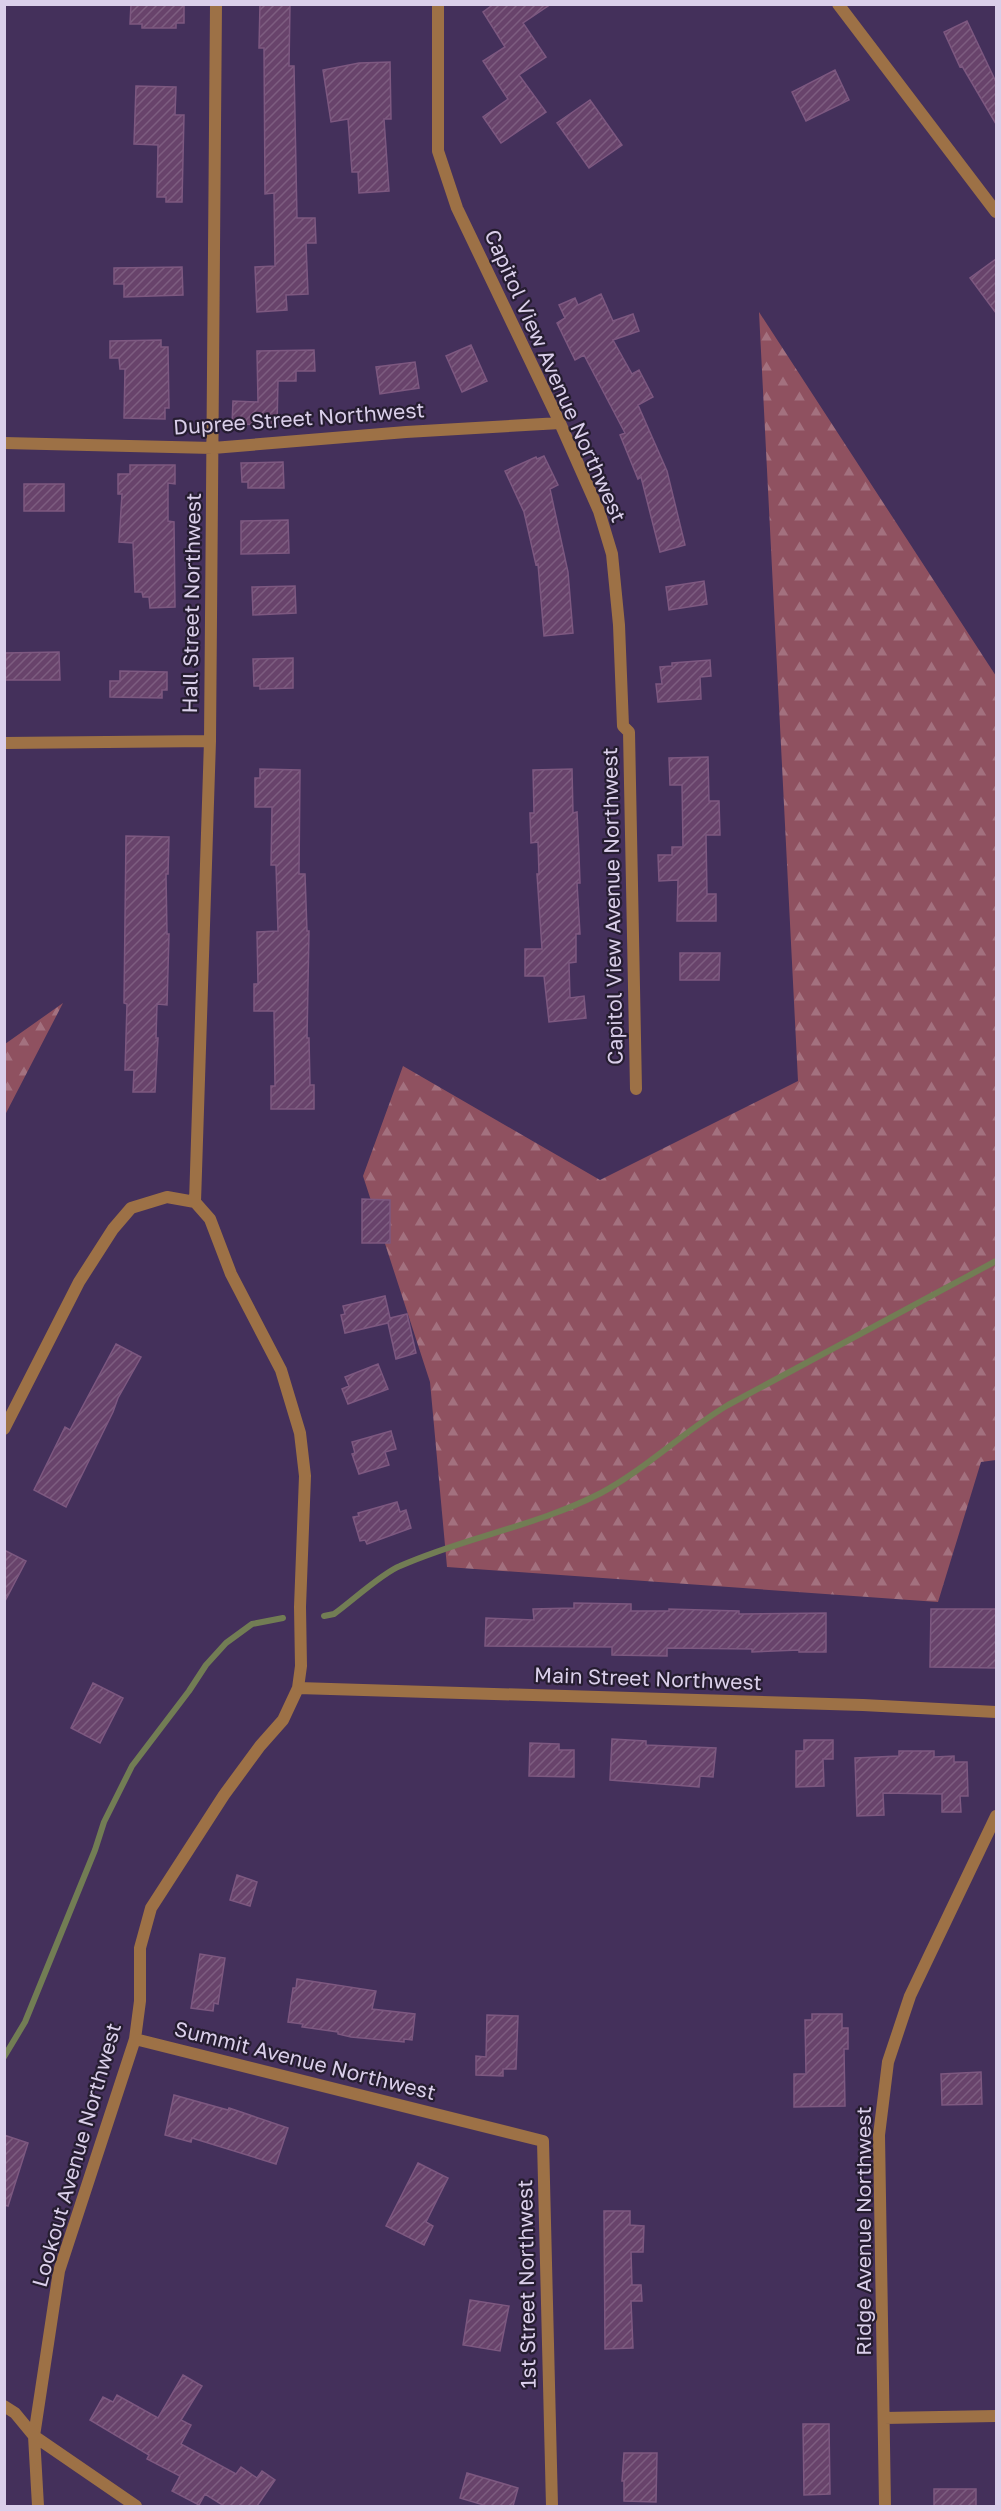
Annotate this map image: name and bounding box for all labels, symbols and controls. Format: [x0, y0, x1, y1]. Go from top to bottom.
street label: Capitol View Avenue Northwest [479, 225, 632, 526]
street label: Dupree Street Northwest [172, 396, 426, 440]
street label: Hall Street Northwest [176, 492, 206, 714]
street label: Capitol View Avenue Northwest [596, 747, 628, 1065]
street label: Main Street Northwest [534, 1661, 762, 1695]
street label: Summit Avenue Northwest [172, 2015, 439, 2105]
street label: Lookout Avenue Northwest [26, 2020, 126, 2290]
street label: Ridge Avenue Northwest [850, 2106, 876, 2356]
street label: 1st Street Northwest [511, 2179, 541, 2389]

